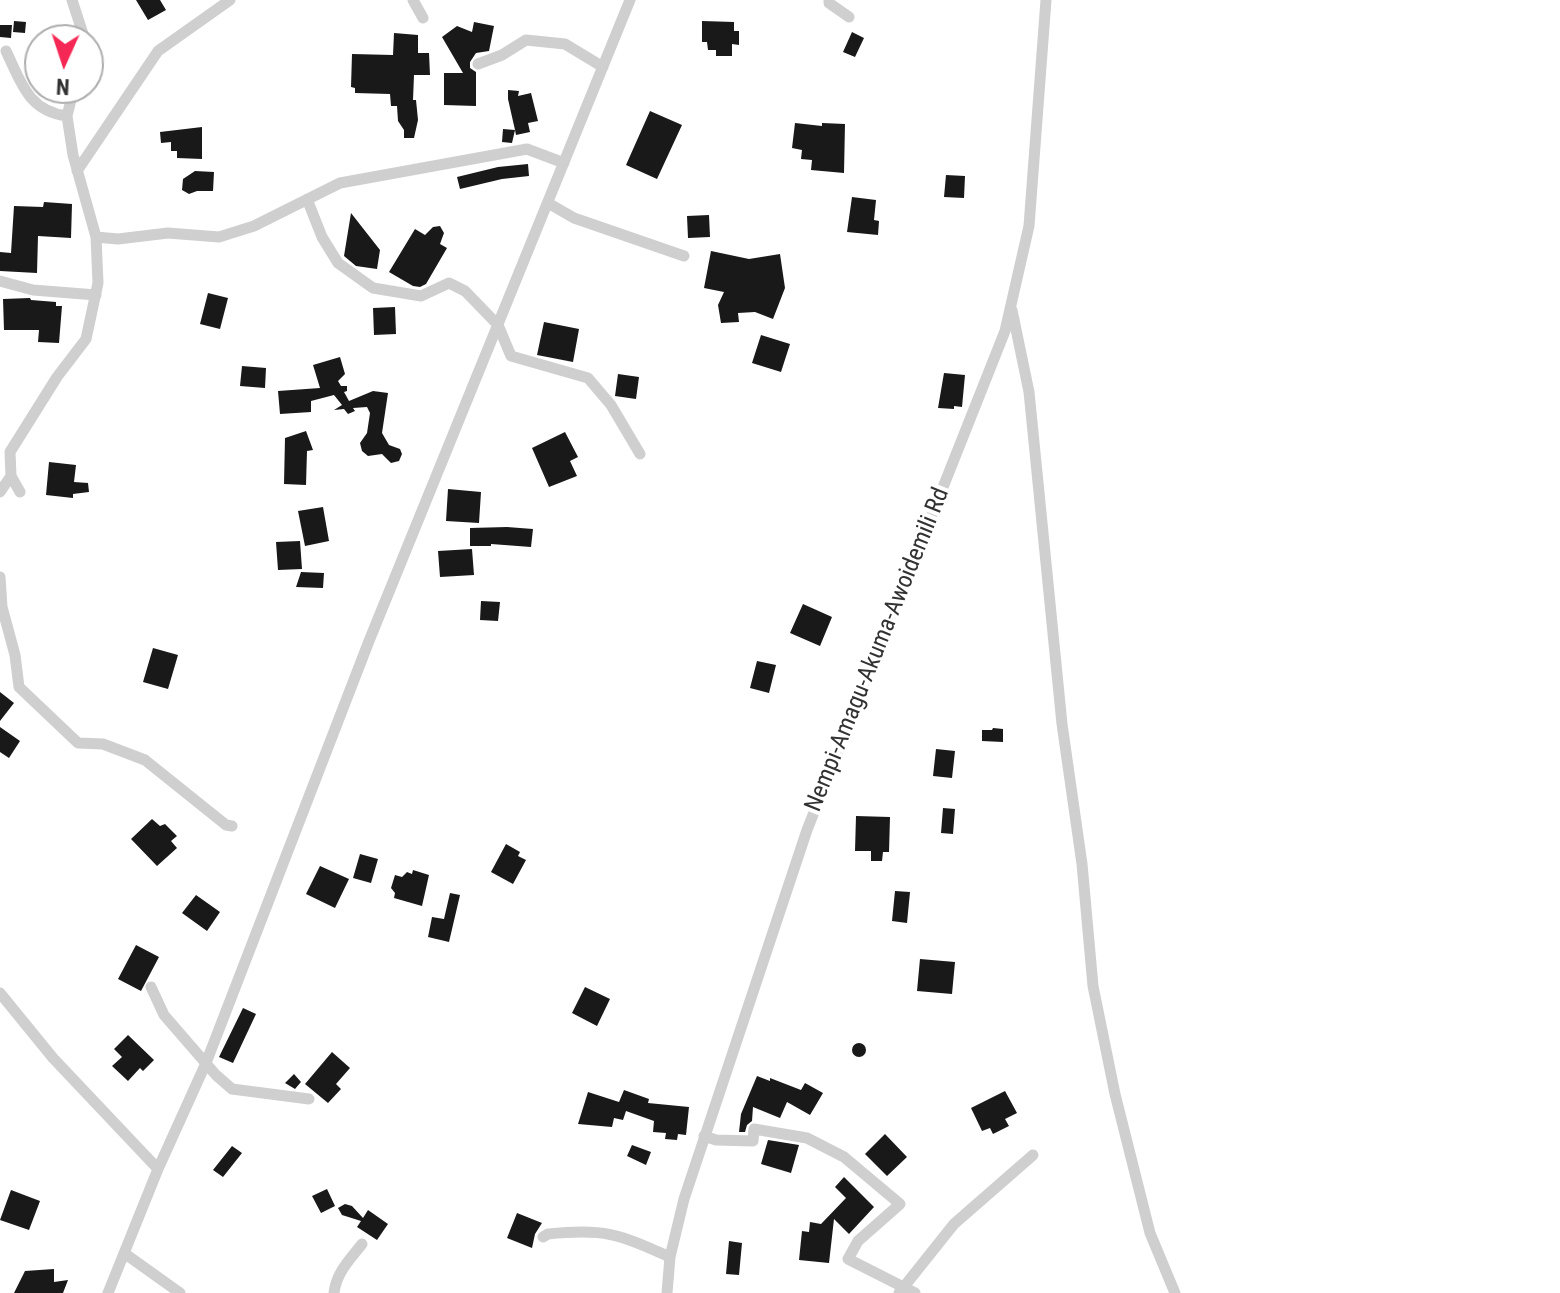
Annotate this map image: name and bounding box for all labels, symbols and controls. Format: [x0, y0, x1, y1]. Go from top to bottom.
north arrow [24, 24, 104, 104]
text: N [55, 74, 70, 99]
street label: Nempi-Amagu-Akuma-Awoidemili Rd [800, 484, 956, 816]

